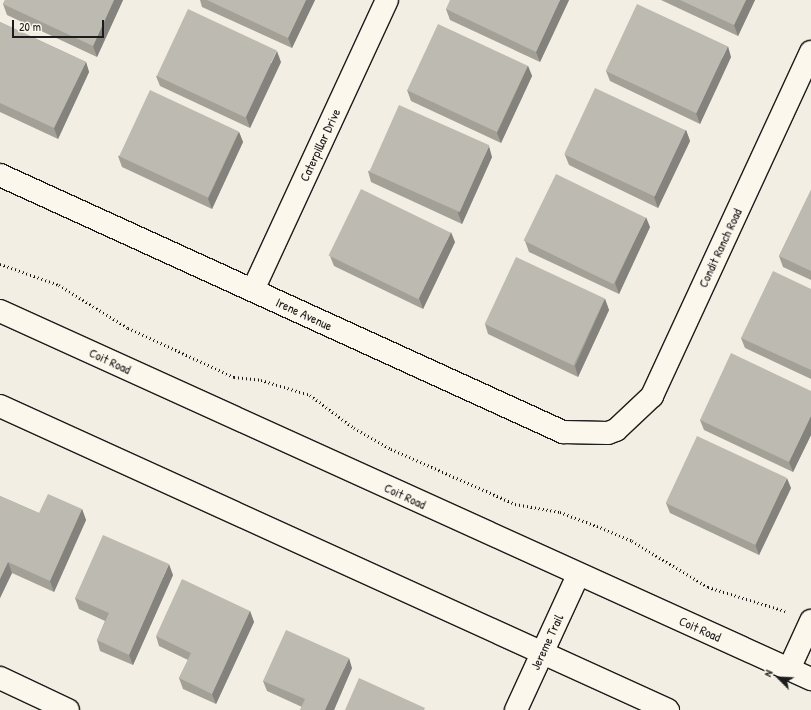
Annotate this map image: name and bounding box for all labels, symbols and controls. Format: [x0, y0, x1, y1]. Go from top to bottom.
scale bar [14, 12, 106, 38]
text: 20 m [19, 18, 41, 35]
street label: Caterpillar Drive [296, 106, 344, 184]
street label: Condit Ranch Road [695, 206, 745, 290]
street label: Irene Avenue [273, 294, 335, 334]
street label: Coit Road [87, 345, 133, 377]
street label: Coit Road [382, 480, 428, 512]
street label: Jereme Trail [527, 612, 567, 672]
street label: Coit Road [677, 613, 723, 645]
north arrow [759, 658, 799, 698]
text: N [760, 668, 776, 679]

